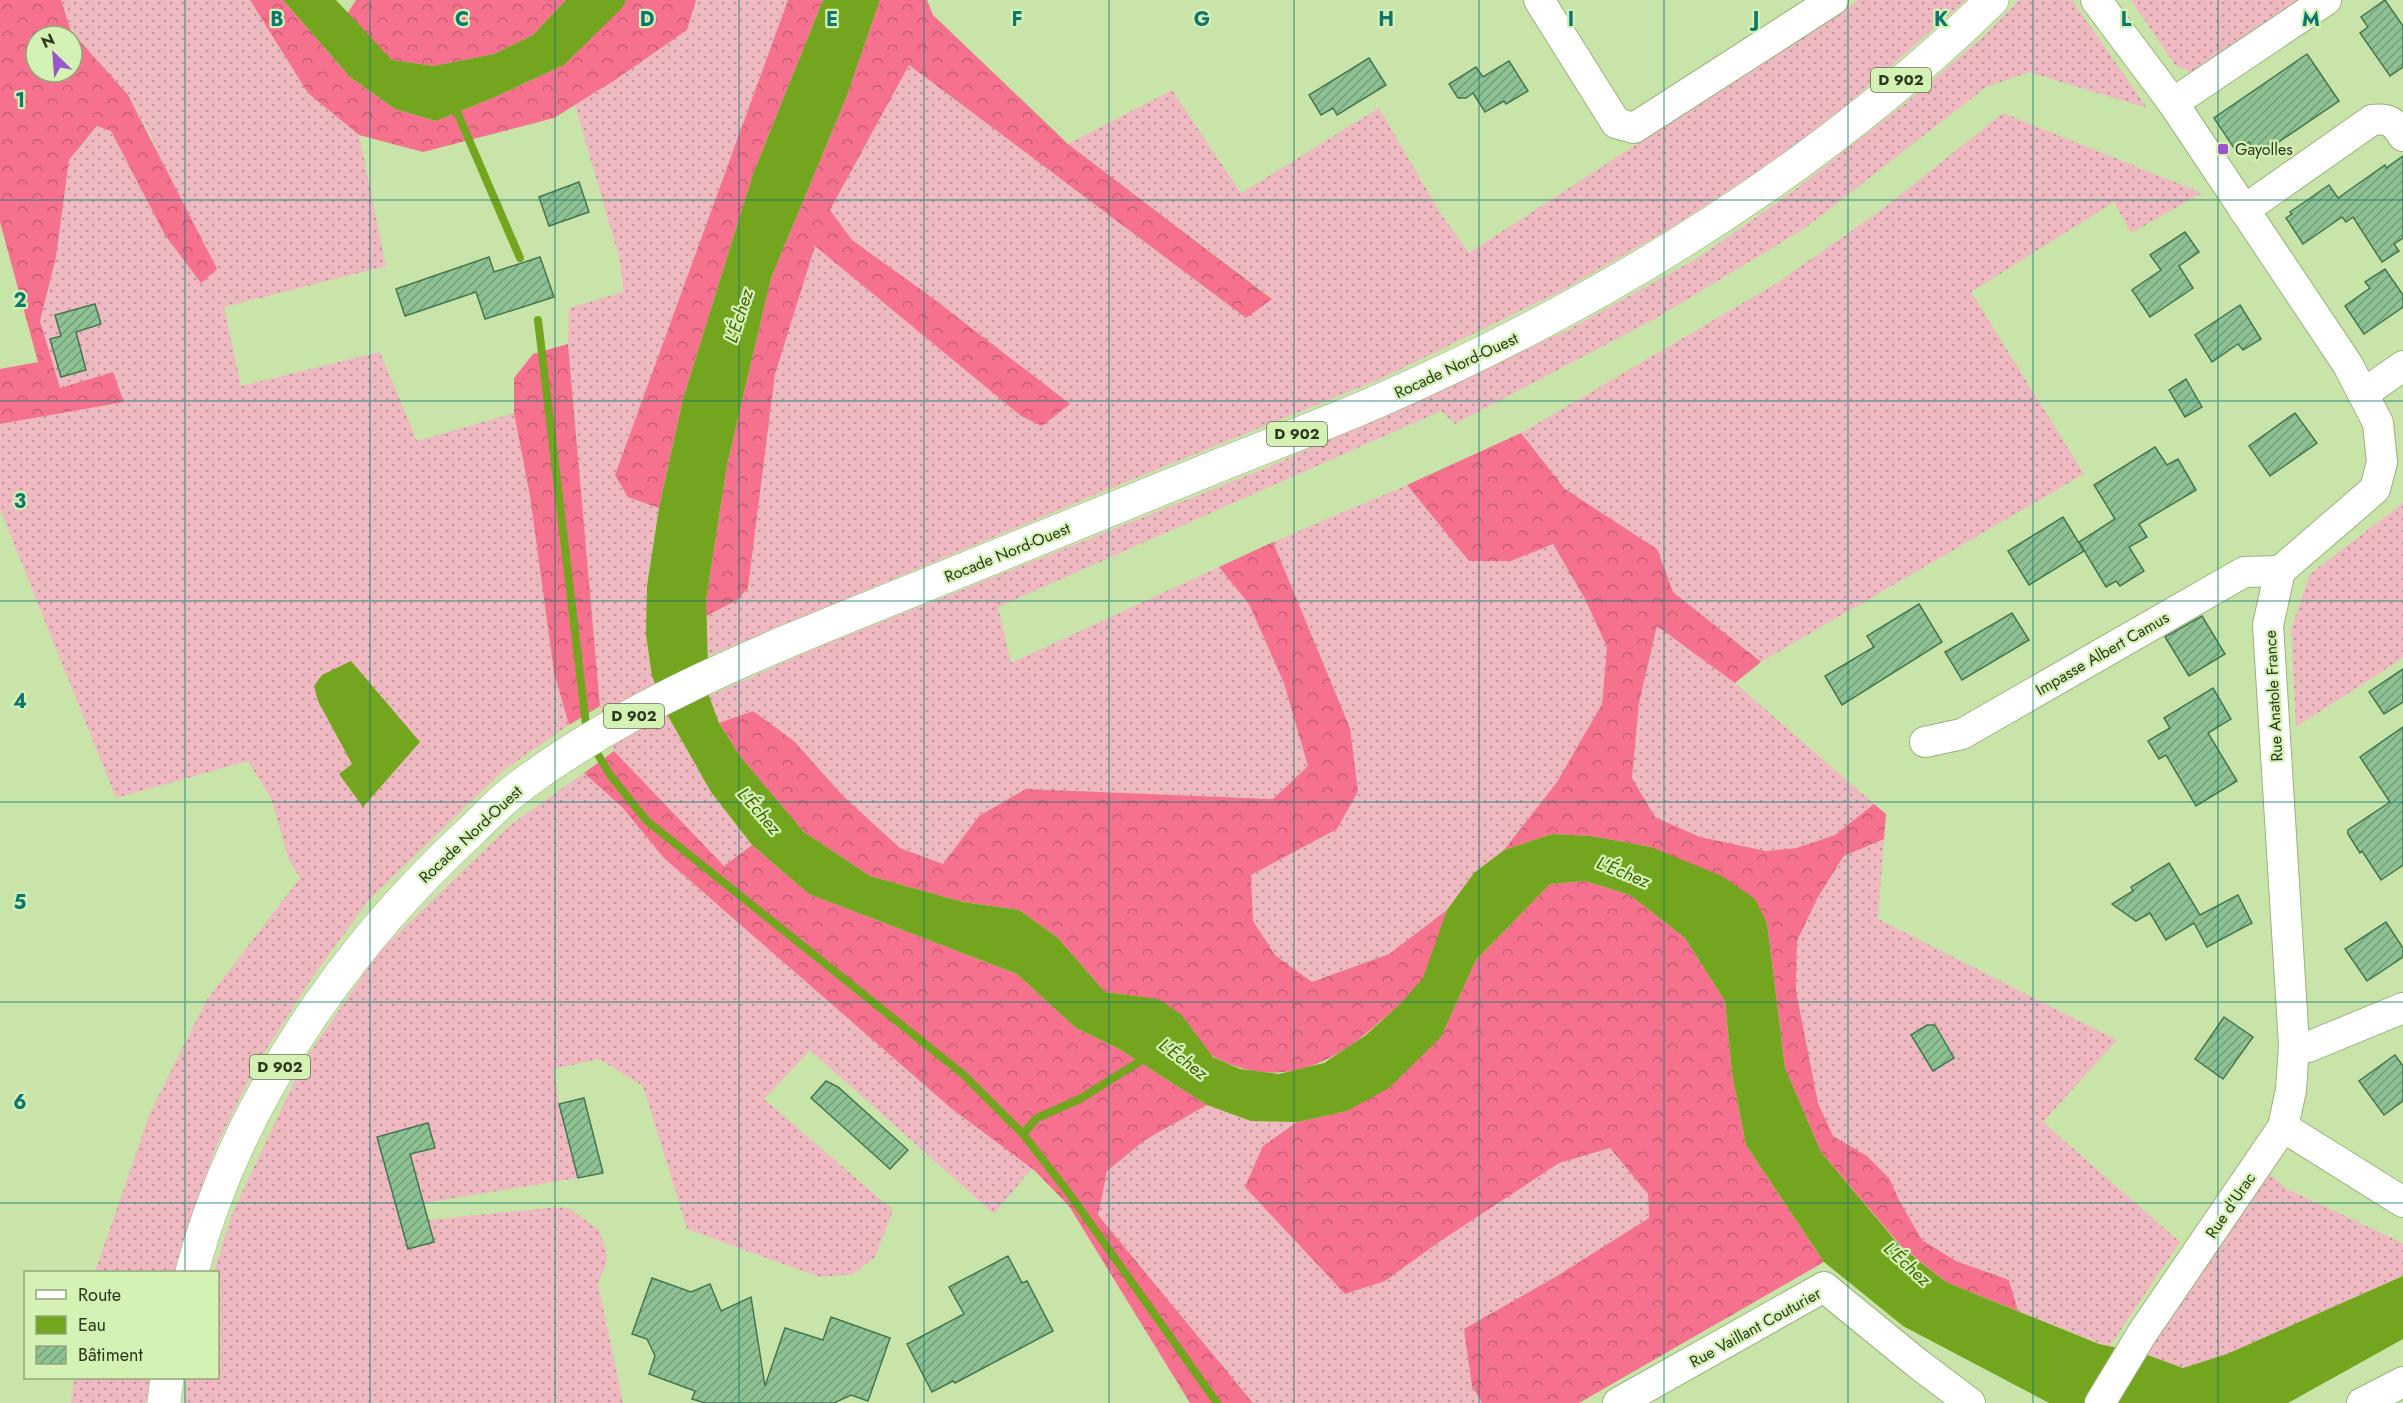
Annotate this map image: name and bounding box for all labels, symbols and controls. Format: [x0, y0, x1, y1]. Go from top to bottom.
text: B [270, 5, 284, 34]
text: C [455, 5, 469, 34]
text: D [640, 5, 654, 34]
text: E [826, 5, 838, 34]
text: F [1011, 5, 1023, 34]
text: G [1194, 5, 1210, 34]
text: H [1378, 5, 1394, 34]
text: I [1568, 5, 1574, 34]
text: J [1749, 5, 1759, 34]
text: K [1934, 5, 1948, 34]
text: L [2121, 5, 2132, 34]
text: M [2302, 5, 2320, 34]
north arrow [24, 24, 84, 84]
text: N [37, 28, 58, 54]
road number: D 902 [1871, 68, 1931, 92]
text: 1 [15, 86, 25, 115]
place label: Gayolles [2235, 138, 2293, 161]
marker: Gayolles [2216, 142, 2230, 156]
water label: L'Échez [718, 285, 760, 346]
text: 2 [13, 286, 27, 315]
street label: Rocade Nord-Ouest [1391, 327, 1522, 404]
road number: D 902 [1267, 422, 1327, 446]
text: 3 [14, 487, 26, 516]
street label: Rocade Nord-Ouest [941, 517, 1074, 588]
street label: Impasse Albert Camus [2031, 606, 2173, 701]
street label: Rue Anatole France [2259, 630, 2288, 762]
text: 4 [13, 687, 27, 716]
road number: D 902 [604, 704, 664, 728]
street label: Rocade Nord-Ouest [414, 780, 527, 888]
water label: L'Échez [731, 782, 788, 841]
water label: L'Échez [1593, 850, 1654, 895]
text: 5 [14, 888, 27, 917]
water label: L'Échez [1153, 1032, 1214, 1087]
road number: D 902 [250, 1055, 310, 1079]
text: 6 [13, 1088, 27, 1117]
street label: Rue d'Urac [2200, 1168, 2261, 1243]
water label: L'Échez [1878, 1236, 1937, 1293]
legend [24, 1271, 219, 1379]
street label: Rue Vaillant Couturier [1685, 1281, 1826, 1373]
text: Route [78, 1282, 121, 1308]
text: Eau [78, 1312, 106, 1338]
text: Bâtiment [78, 1342, 144, 1368]

